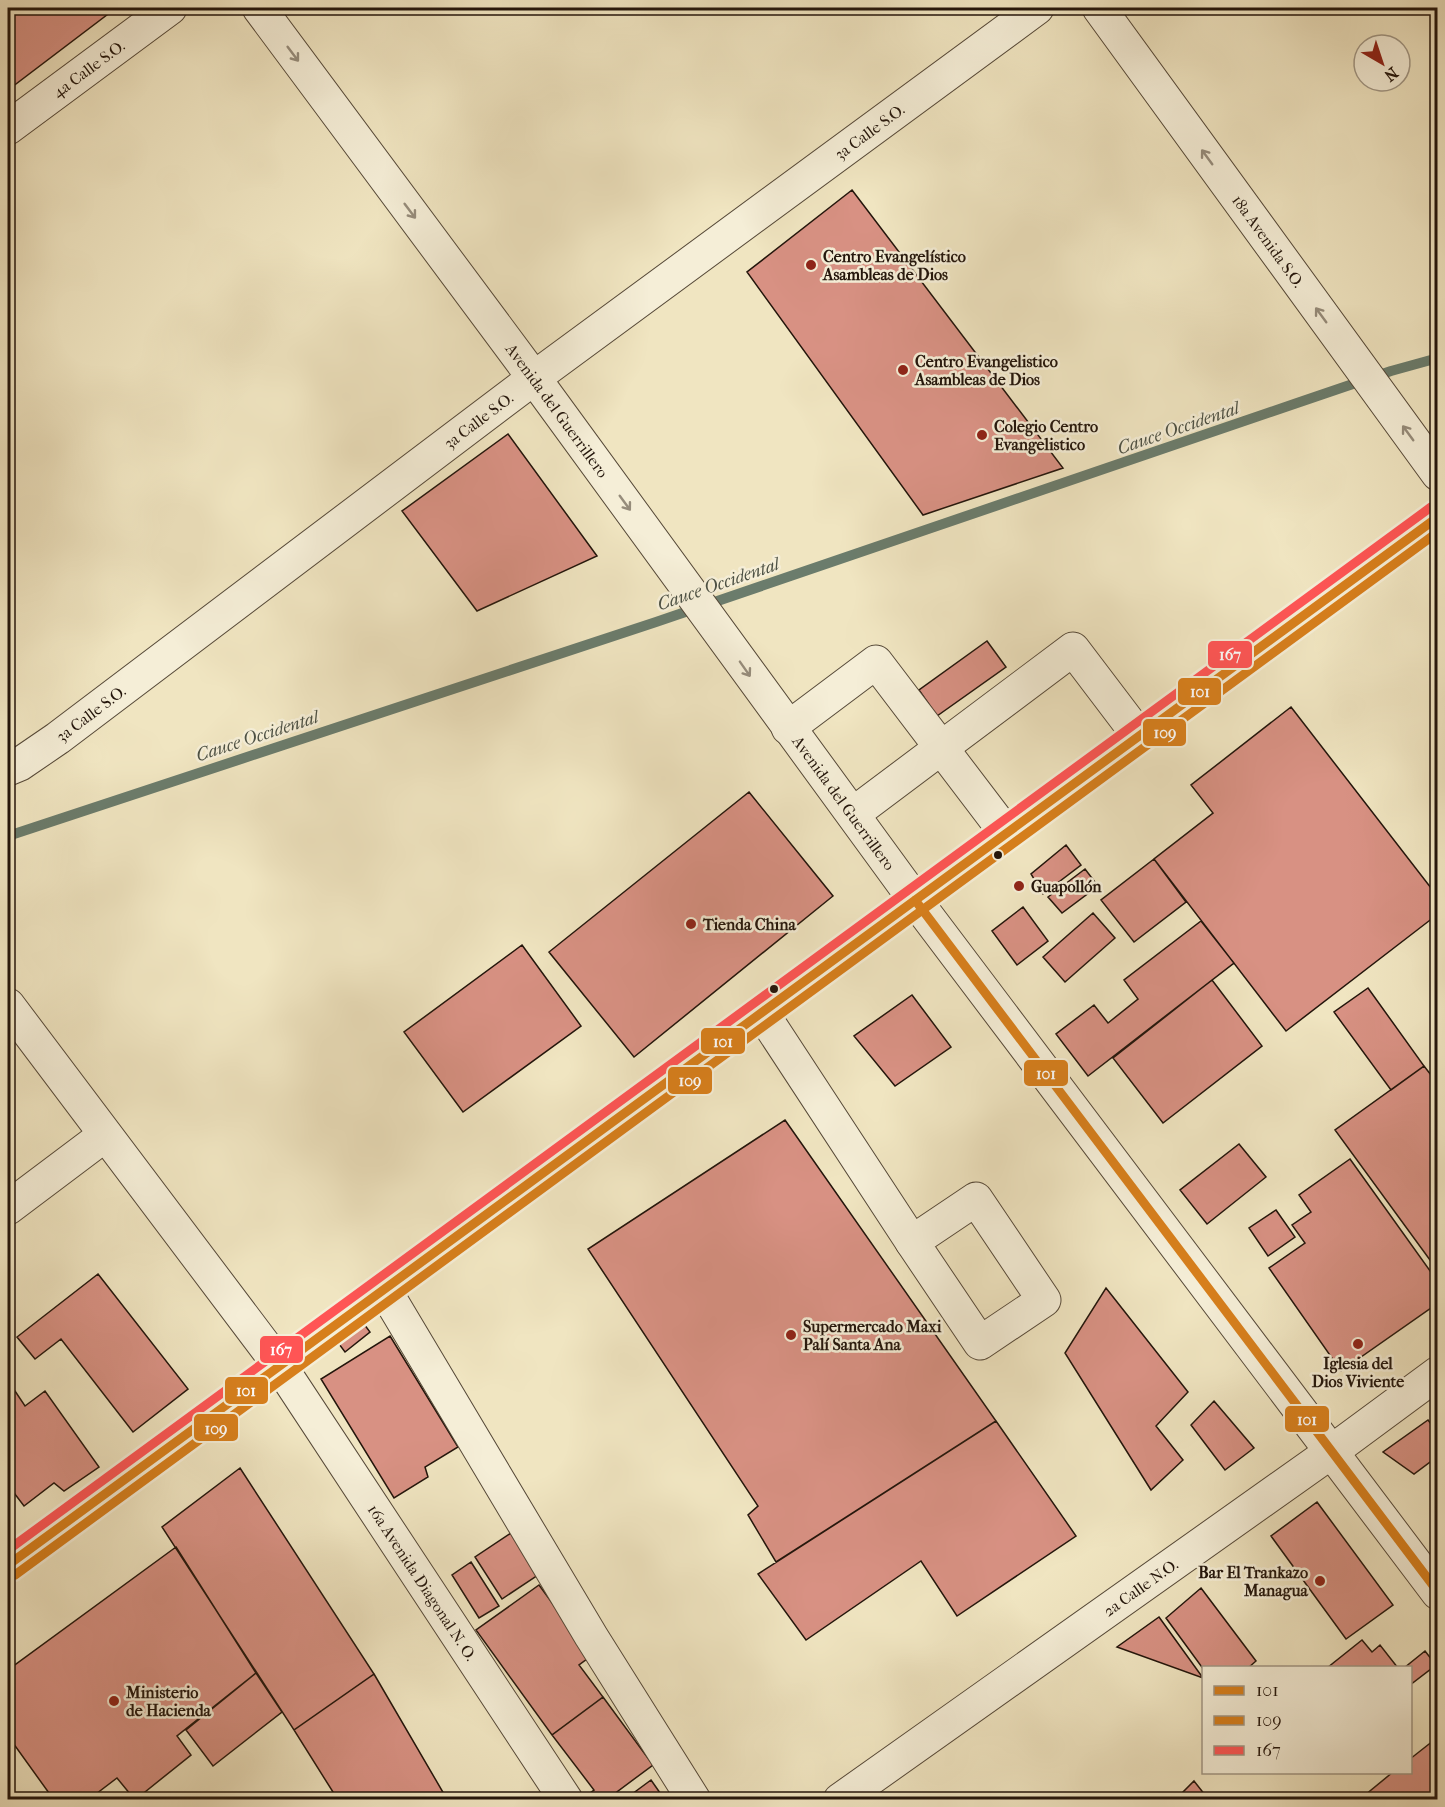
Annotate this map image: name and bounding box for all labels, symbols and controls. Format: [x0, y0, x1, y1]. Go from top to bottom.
north arrow [1352, 33, 1412, 93]
street label: 4a Calle S.O. [49, 36, 128, 102]
one-way arrow [287, 46, 300, 62]
text: N [1380, 63, 1402, 86]
street label: 3a Calle S.O. [831, 100, 908, 164]
one-way arrow [1201, 149, 1213, 165]
street label: 18a Avenida S.O. [1228, 191, 1308, 291]
one-way arrow [404, 202, 416, 218]
place label: Centro Evangelístico Asambleas de Dios [822, 247, 966, 284]
marker: Centro Evangelístico Asambleas de Dios [804, 258, 818, 272]
one-way arrow [1315, 307, 1327, 323]
street label: Avenida del Guerrillero [501, 339, 613, 482]
place label: Centro Evangelistico Asambleas de Dios [914, 352, 1058, 389]
marker: Centro Evangelistico Asambleas de Dios [896, 363, 910, 377]
street label: 3a Calle S.O. [440, 388, 517, 453]
water label: Cauce Occidental [1114, 397, 1244, 459]
place label: Colegio Centro Evangelistico [994, 417, 1098, 455]
one-way arrow [1402, 426, 1414, 442]
marker: Colegio Centro Evangelistico [975, 428, 989, 442]
one-way arrow [619, 495, 632, 511]
water label: Cauce Occidental [654, 553, 784, 615]
line badge: 167 [1207, 640, 1253, 669]
text: 167 [1219, 645, 1241, 664]
one-way arrow [739, 660, 752, 676]
line badge: 101 [1177, 677, 1222, 706]
street label: 3a Calle S.O. [53, 681, 129, 746]
text: 101 [1190, 682, 1210, 701]
water label: Cauce Occidental [193, 706, 324, 766]
line badge: 109 [1142, 718, 1187, 747]
text: 109 [1154, 723, 1176, 743]
street label: Avenida del Guerrillero [788, 731, 899, 874]
unlabelled marker [992, 849, 1004, 861]
place label: Guapollón [1031, 877, 1102, 897]
marker: Guapollón [1012, 879, 1026, 893]
place label: Tienda China [702, 915, 797, 934]
marker: Tienda China [684, 917, 698, 931]
unlabelled marker [768, 983, 780, 995]
line badge: 101 [700, 1027, 746, 1055]
text: 101 [713, 1032, 733, 1051]
line badge: 101 [1023, 1059, 1069, 1087]
text: 101 [1036, 1064, 1056, 1083]
line badge: 109 [667, 1066, 713, 1095]
text: 109 [679, 1071, 701, 1091]
place label: Supermercado Maxi Palí Santa Ana [803, 1317, 942, 1354]
marker: Supermercado Maxi Palí Santa Ana [784, 1328, 798, 1342]
line badge: 167 [259, 1335, 304, 1364]
marker: Iglesia del Dios Viviente [1351, 1337, 1365, 1351]
text: 167 [270, 1340, 292, 1359]
place label: Iglesia del Dios Viviente [1312, 1354, 1404, 1391]
line badge: 101 [224, 1376, 269, 1405]
text: 101 [236, 1381, 256, 1400]
line badge: 101 [1284, 1405, 1330, 1433]
text: 101 [1297, 1410, 1317, 1429]
line badge: 109 [193, 1413, 239, 1442]
text: 109 [205, 1419, 227, 1439]
street label: 16a Avenida Diagonal N. O. [364, 1501, 480, 1664]
street label: 2a Calle N.O. [1100, 1555, 1182, 1621]
place label: Bar El Trankazo Managua [1198, 1563, 1309, 1601]
marker: Bar El Trankazo Managua [1313, 1574, 1327, 1588]
legend [1202, 1666, 1412, 1774]
text: 101 [1256, 1680, 1279, 1701]
place label: Ministerio de Hacienda [125, 1683, 212, 1720]
marker: Ministerio de Hacienda [107, 1694, 121, 1708]
text: 109 [1256, 1710, 1282, 1731]
text: 167 [1256, 1740, 1281, 1761]

